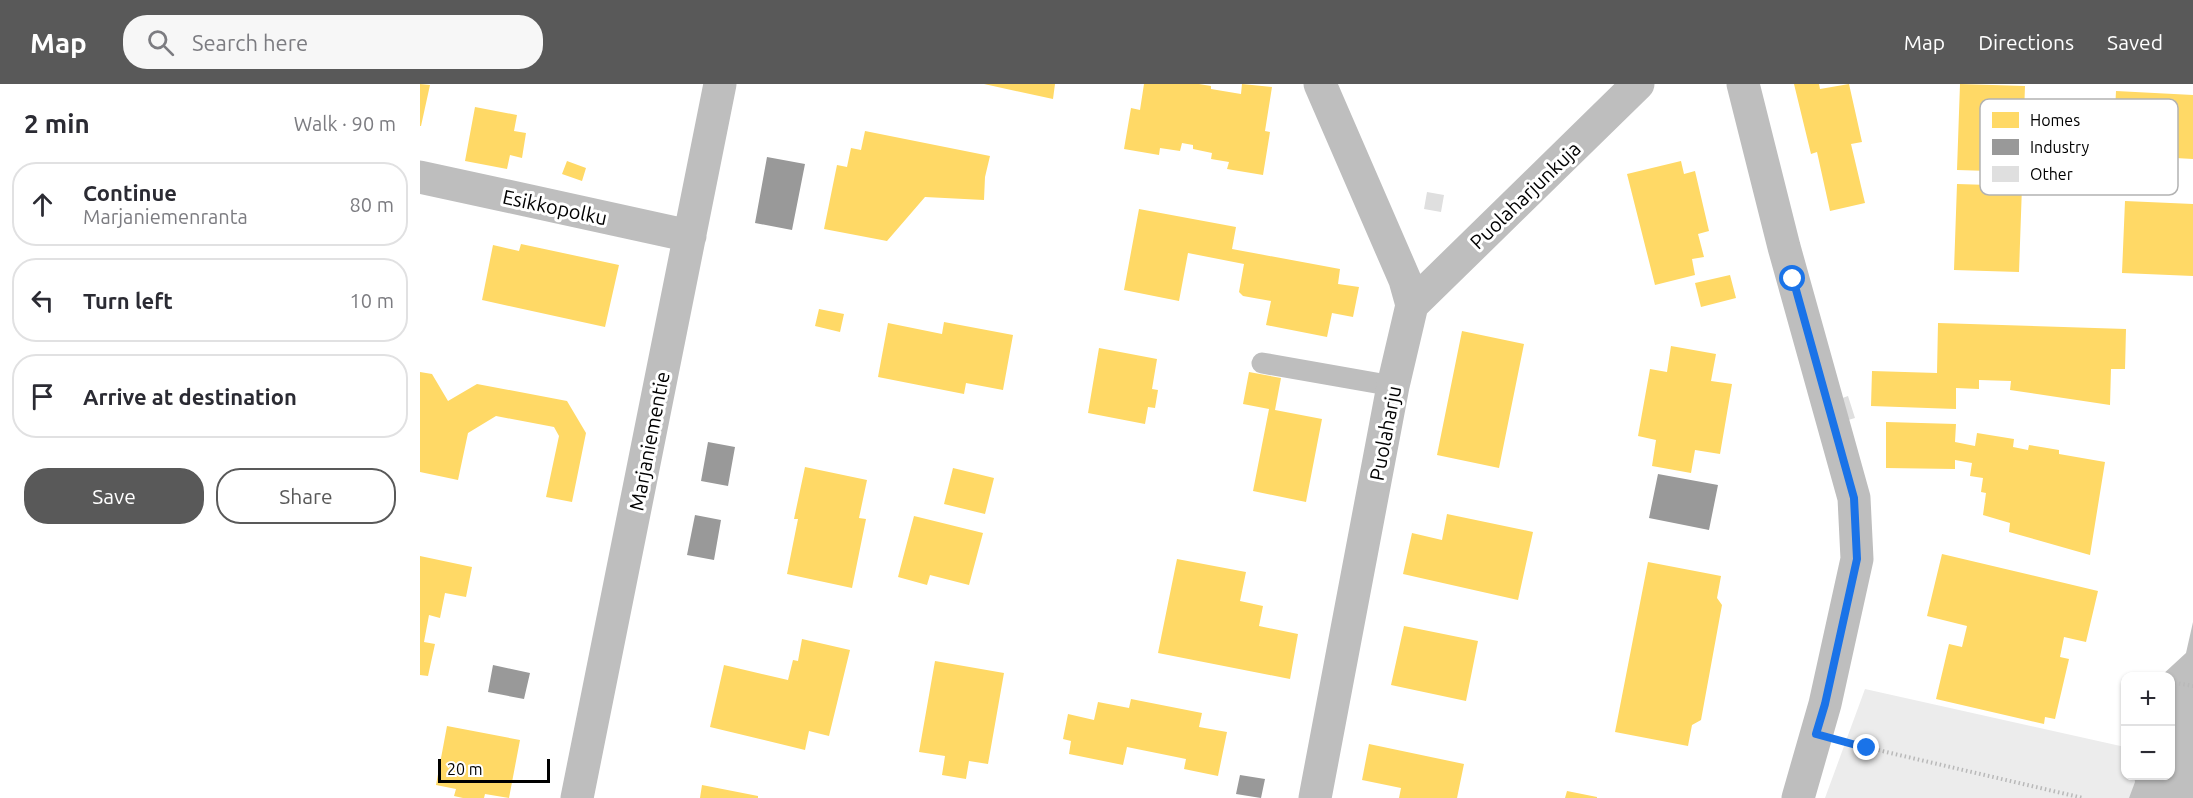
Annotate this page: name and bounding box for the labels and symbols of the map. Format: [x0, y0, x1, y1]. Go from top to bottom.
legend [1980, 99, 2178, 195]
text: Homes [2030, 111, 2080, 129]
street label: Puolaharjunkuja [1465, 137, 1585, 253]
text: Industry [2030, 138, 2089, 156]
text: Other [2030, 165, 2073, 183]
street label: Esikkopolku [501, 185, 609, 229]
route start [1779, 265, 1805, 291]
street label: Marjaniementie [624, 370, 674, 512]
street label: Puolaharju [1365, 384, 1405, 482]
route end [1853, 734, 1879, 760]
scale bar [438, 756, 550, 784]

